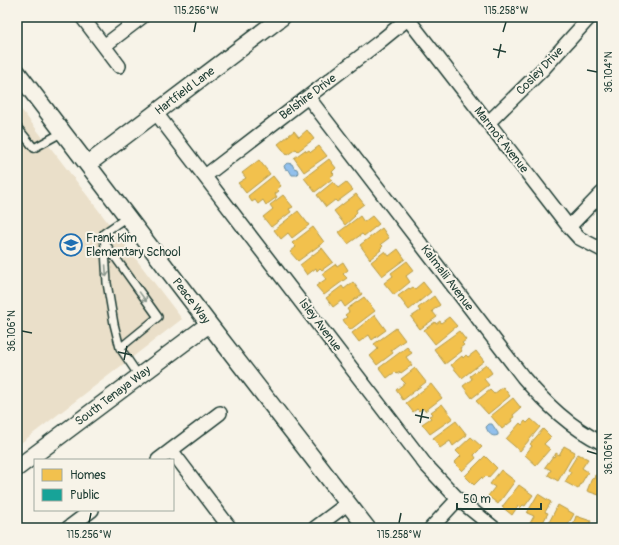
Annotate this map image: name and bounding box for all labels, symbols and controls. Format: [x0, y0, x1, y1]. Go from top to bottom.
text: 115.256°W [173, 5, 219, 17]
text: 115.258°W [484, 5, 529, 17]
street label: Cosley Drive [513, 44, 567, 98]
text: 36.104°N [603, 51, 615, 93]
street label: Hartfield Lane [152, 64, 218, 118]
street label: Belshire Drive [277, 71, 339, 123]
street label: Marmot Avenue [470, 104, 532, 176]
place label: Frank Kim Elementary School [86, 231, 181, 260]
school or university icon: Frank Kim Elementary School [58, 232, 84, 258]
street label: Kalmalii Avenue [417, 242, 477, 314]
one-way arrow [103, 264, 110, 277]
street label: Peace Way [169, 275, 213, 327]
one-way arrow [139, 291, 148, 302]
street label: Isley Avenue [295, 296, 345, 354]
text: 36.106°N [6, 310, 18, 352]
street label: South Tenaya Way [72, 363, 154, 429]
text: 36.106°N [603, 433, 615, 475]
legend [34, 459, 174, 511]
text: Homes [70, 468, 106, 483]
scale bar [457, 485, 541, 511]
text: Public [70, 488, 100, 503]
text: 50 m [463, 492, 491, 507]
text: 115.256°W [66, 529, 112, 541]
text: 115.258°W [377, 529, 422, 541]

